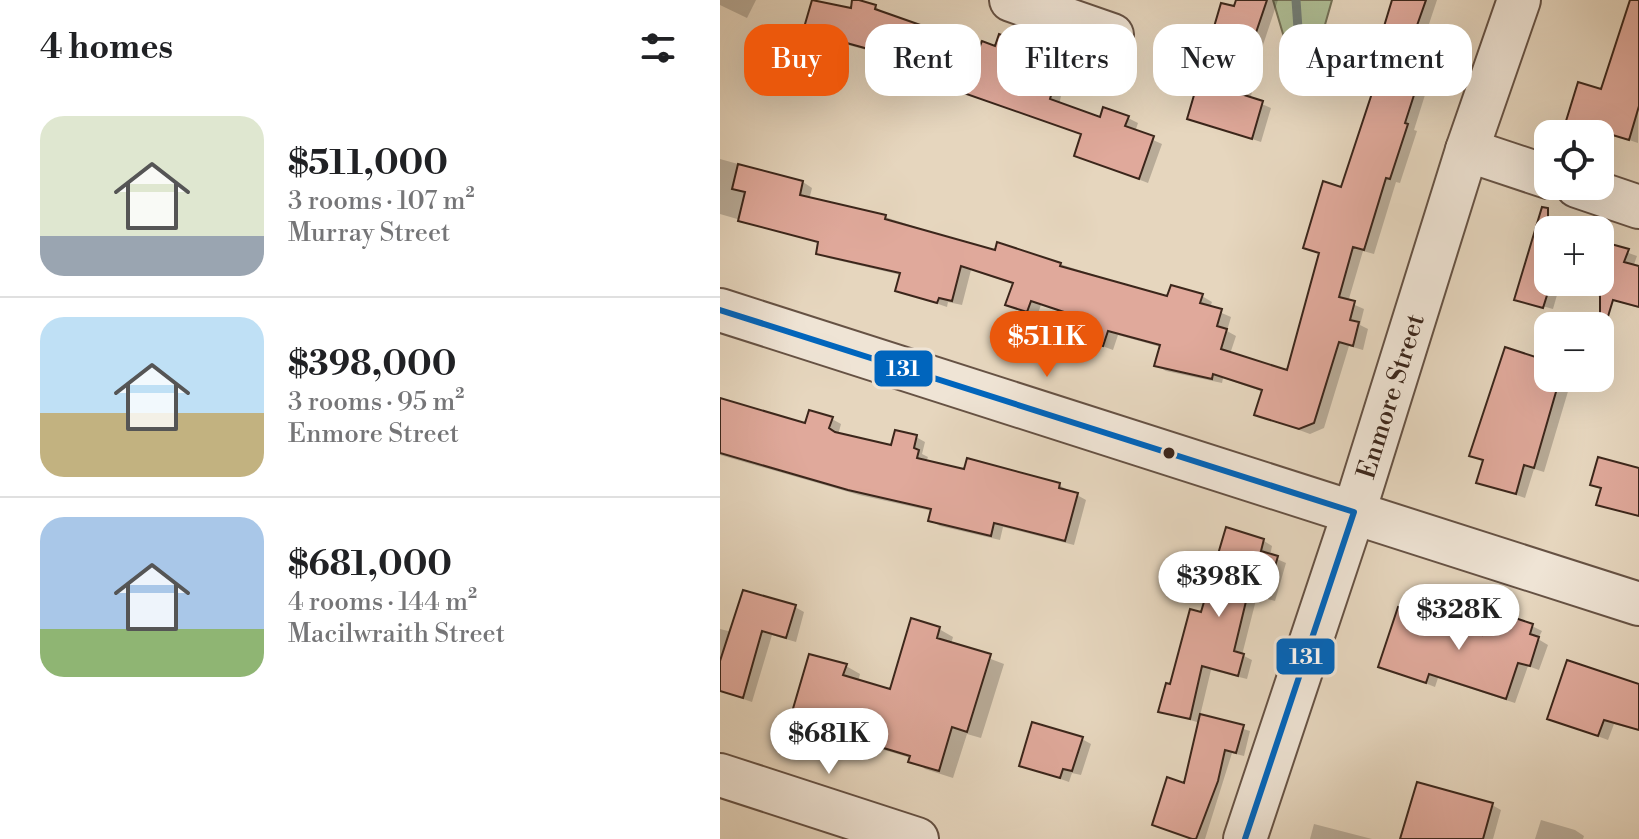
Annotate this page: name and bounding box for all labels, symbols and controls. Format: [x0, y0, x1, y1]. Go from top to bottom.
chip: Buy [744, 24, 849, 96]
chip: Rent [865, 24, 981, 96]
chip: Filters [997, 24, 1137, 96]
chip: New [1153, 24, 1263, 96]
chip: Apartment [1279, 24, 1472, 96]
icon: filters [636, 26, 680, 70]
text: 4 homes [40, 27, 173, 69]
map controls [1534, 120, 1614, 392]
button: locate [1534, 120, 1614, 200]
text: $511,000 [288, 143, 448, 185]
icon: home [104, 148, 200, 244]
text: 3 rooms · 107 m² [288, 185, 475, 217]
button: + [1534, 216, 1614, 296]
text: Murray Street [288, 217, 450, 249]
street label: Enmore Street [1350, 310, 1432, 483]
pin: $511K [991, 311, 1103, 379]
button: − [1534, 312, 1614, 392]
text: $511K [1008, 321, 1086, 353]
text: $398,000 [288, 344, 456, 386]
icon: home [104, 349, 200, 445]
line badge: 131 [873, 349, 934, 388]
text: 131 [886, 356, 920, 383]
text: 3 rooms · 95 m² [288, 386, 464, 418]
text: Enmore Street [288, 418, 459, 450]
unlabelled marker [1161, 445, 1177, 461]
text: $681,000 [288, 544, 452, 586]
icon: home [104, 549, 200, 645]
pin: $398K [1163, 551, 1275, 619]
text: $398K [1176, 561, 1262, 593]
pin: $328K [1403, 584, 1515, 652]
text: 4 rooms · 144 m² [288, 586, 477, 618]
text: $328K [1417, 594, 1502, 626]
text: Macilwraith Street [288, 618, 505, 650]
line badge: 131 [1275, 637, 1336, 676]
text: 131 [1289, 644, 1323, 671]
pin: $681K [773, 708, 885, 776]
text: $681K [788, 718, 870, 750]

